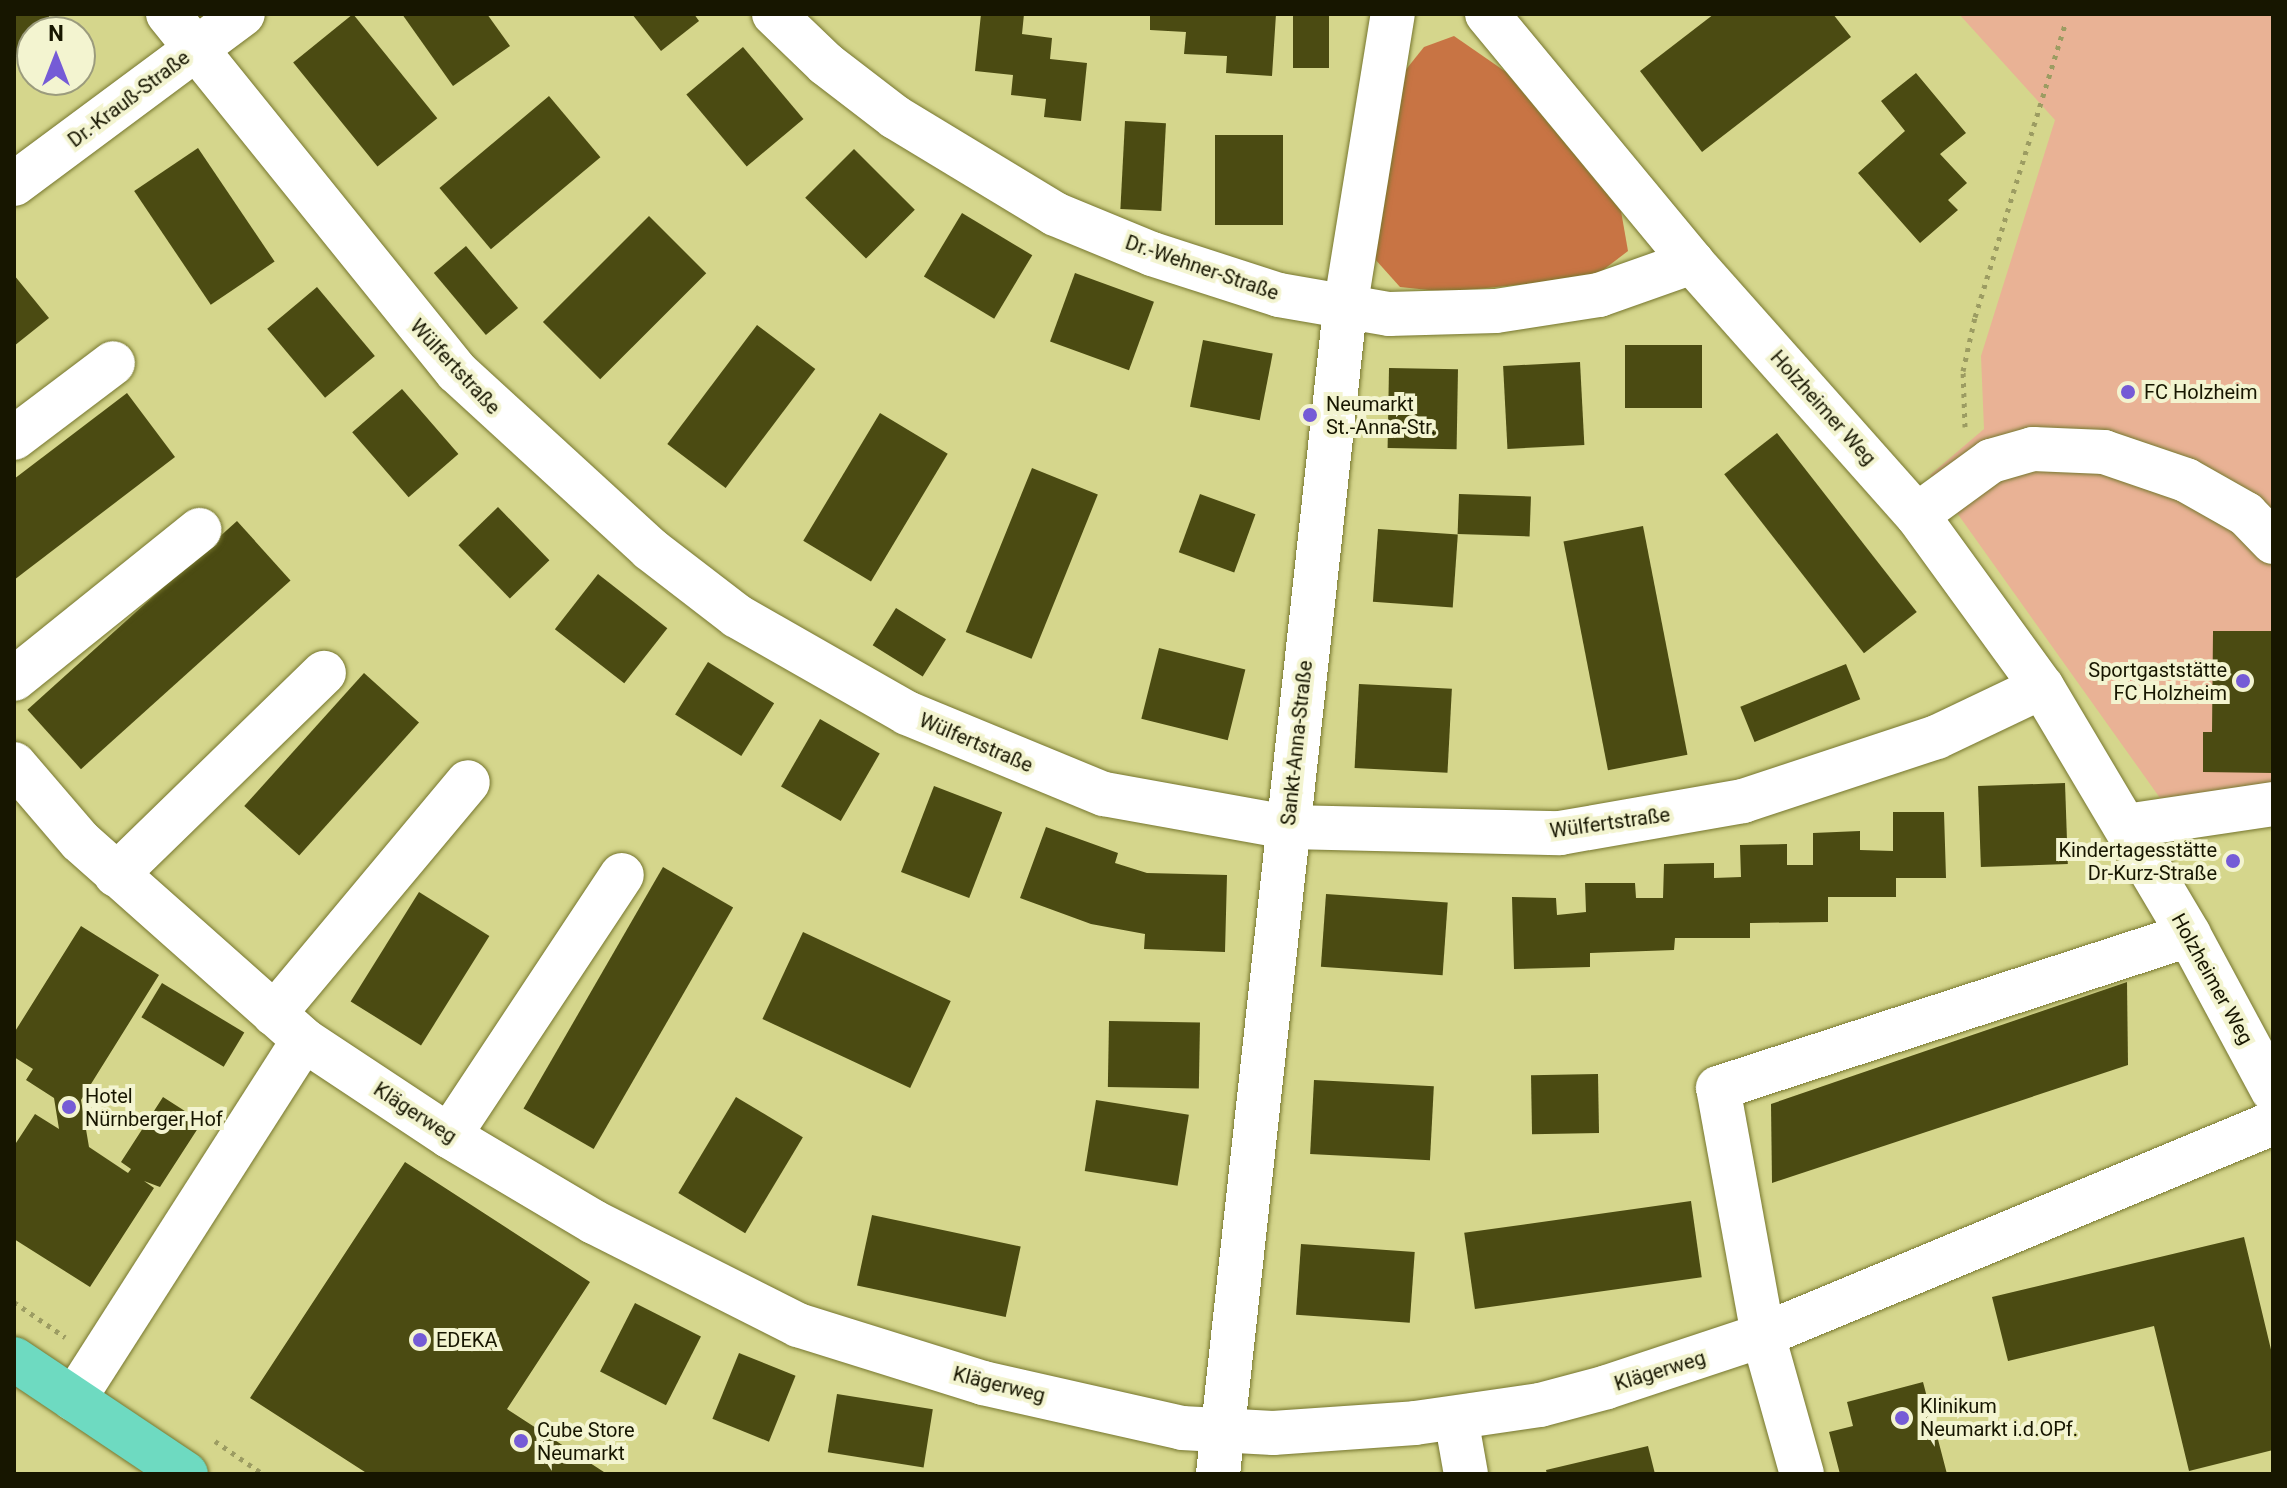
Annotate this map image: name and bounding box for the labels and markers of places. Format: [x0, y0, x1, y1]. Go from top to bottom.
place label: FC Holzheim [2144, 380, 2258, 404]
marker: FC Holzheim [2119, 383, 2137, 401]
place label: Neumarkt St.-Anna-Str. [1326, 392, 1436, 439]
marker: Neumarkt St.-Anna-Str. [1301, 406, 1319, 424]
place label: Sportgaststätte FC Holzheim [2088, 658, 2227, 705]
marker: Sportgaststätte FC Holzheim [2234, 672, 2252, 690]
place label: Kindertagesstätte Dr-Kurz-Straße [2058, 838, 2217, 885]
marker: Kindertagesstätte Dr-Kurz-Straße [2224, 852, 2242, 870]
place label: Hotel Nürnberger Hof [85, 1084, 223, 1131]
marker: Hotel Nürnberger Hof [60, 1098, 78, 1116]
place label: EDEKA [436, 1328, 497, 1352]
marker: EDEKA [411, 1331, 429, 1349]
place label: Klinikum Neumarkt i.d.OPf. [1920, 1394, 2078, 1441]
marker: Klinikum Neumarkt i.d.OPf. [1891, 1407, 1913, 1429]
place label: Cube Store Neumarkt [537, 1418, 635, 1465]
marker: Cube Store Neumarkt [512, 1432, 530, 1450]

